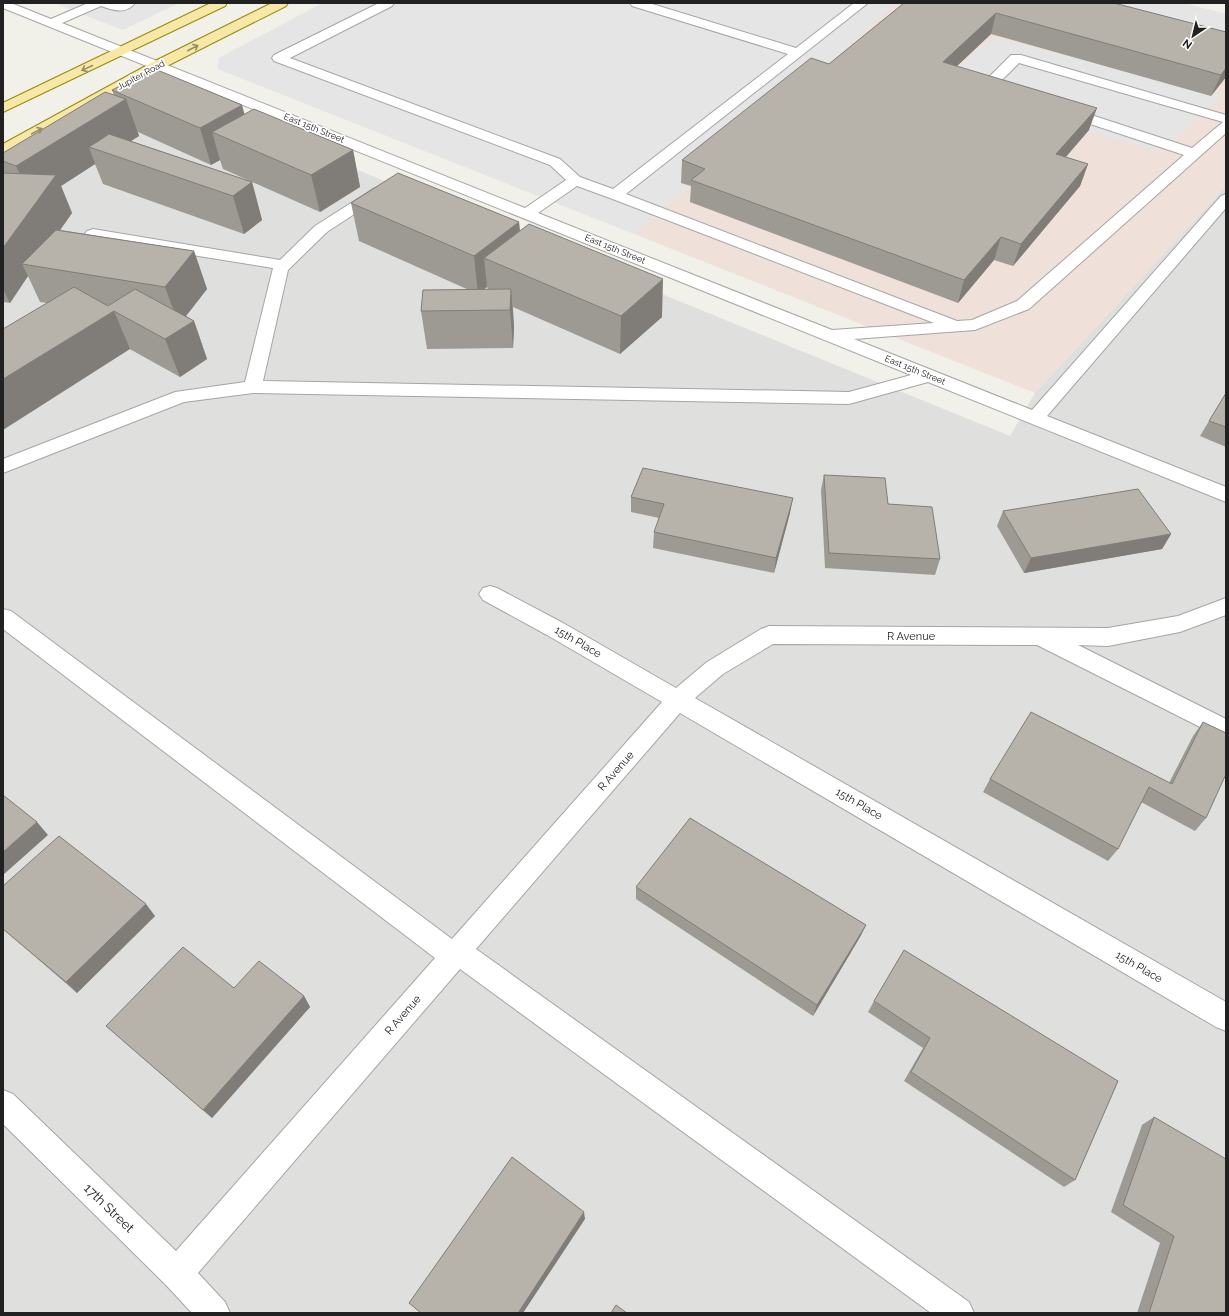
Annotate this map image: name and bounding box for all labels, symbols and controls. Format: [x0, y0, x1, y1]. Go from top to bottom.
north arrow [1173, 16, 1213, 56]
text: N [1180, 36, 1195, 52]
one-way arrow [187, 44, 199, 51]
street label: Jupiter Road [116, 58, 167, 92]
one-way arrow [81, 65, 93, 72]
street label: East 15th Street [282, 111, 346, 145]
one-way arrow [31, 127, 43, 134]
street label: East 15th Street [583, 232, 647, 266]
street label: East 15th Street [883, 353, 947, 387]
street label: 15th Place [552, 623, 604, 661]
street label: R Avenue [887, 630, 936, 643]
street label: R Avenue [595, 748, 637, 793]
street label: 15th Place [833, 785, 885, 823]
street label: 15th Place [1113, 948, 1165, 986]
street label: R Avenue [382, 992, 424, 1037]
street label: 17th Street [81, 1180, 138, 1236]

